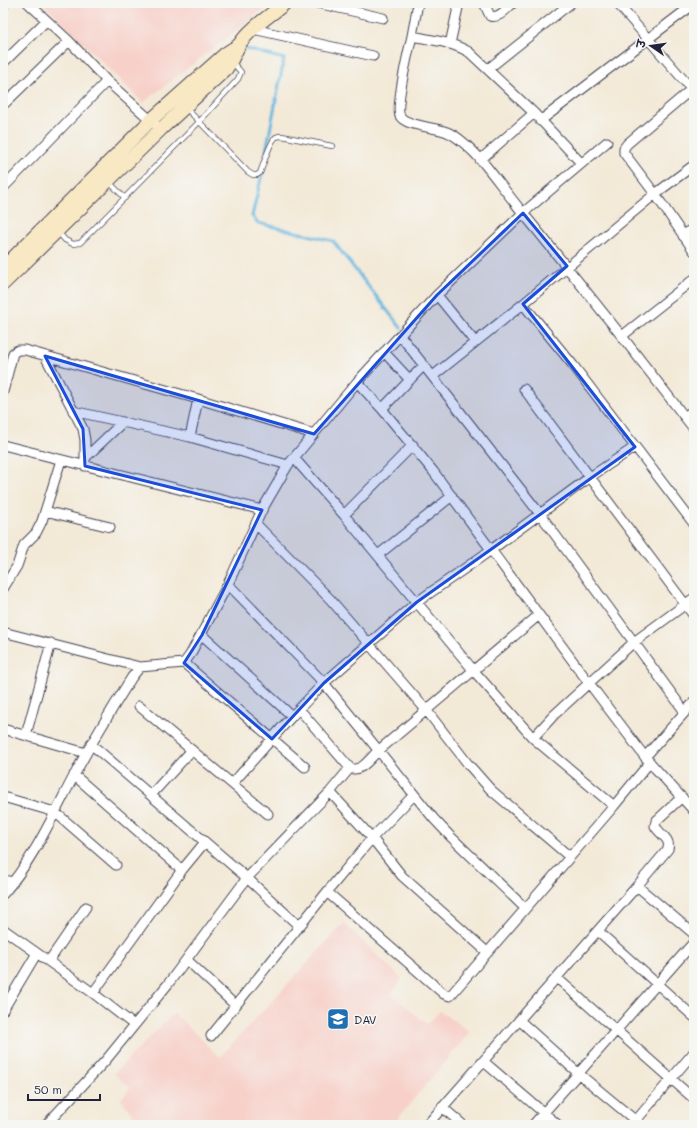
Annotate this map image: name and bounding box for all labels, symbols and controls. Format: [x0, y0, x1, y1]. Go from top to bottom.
north arrow [631, 26, 671, 66]
text: उ [632, 37, 649, 50]
school or university icon: DAV [325, 1006, 351, 1032]
place label: DAV [354, 1011, 377, 1027]
scale bar [28, 1076, 100, 1102]
text: 50 m [34, 1081, 62, 1097]

